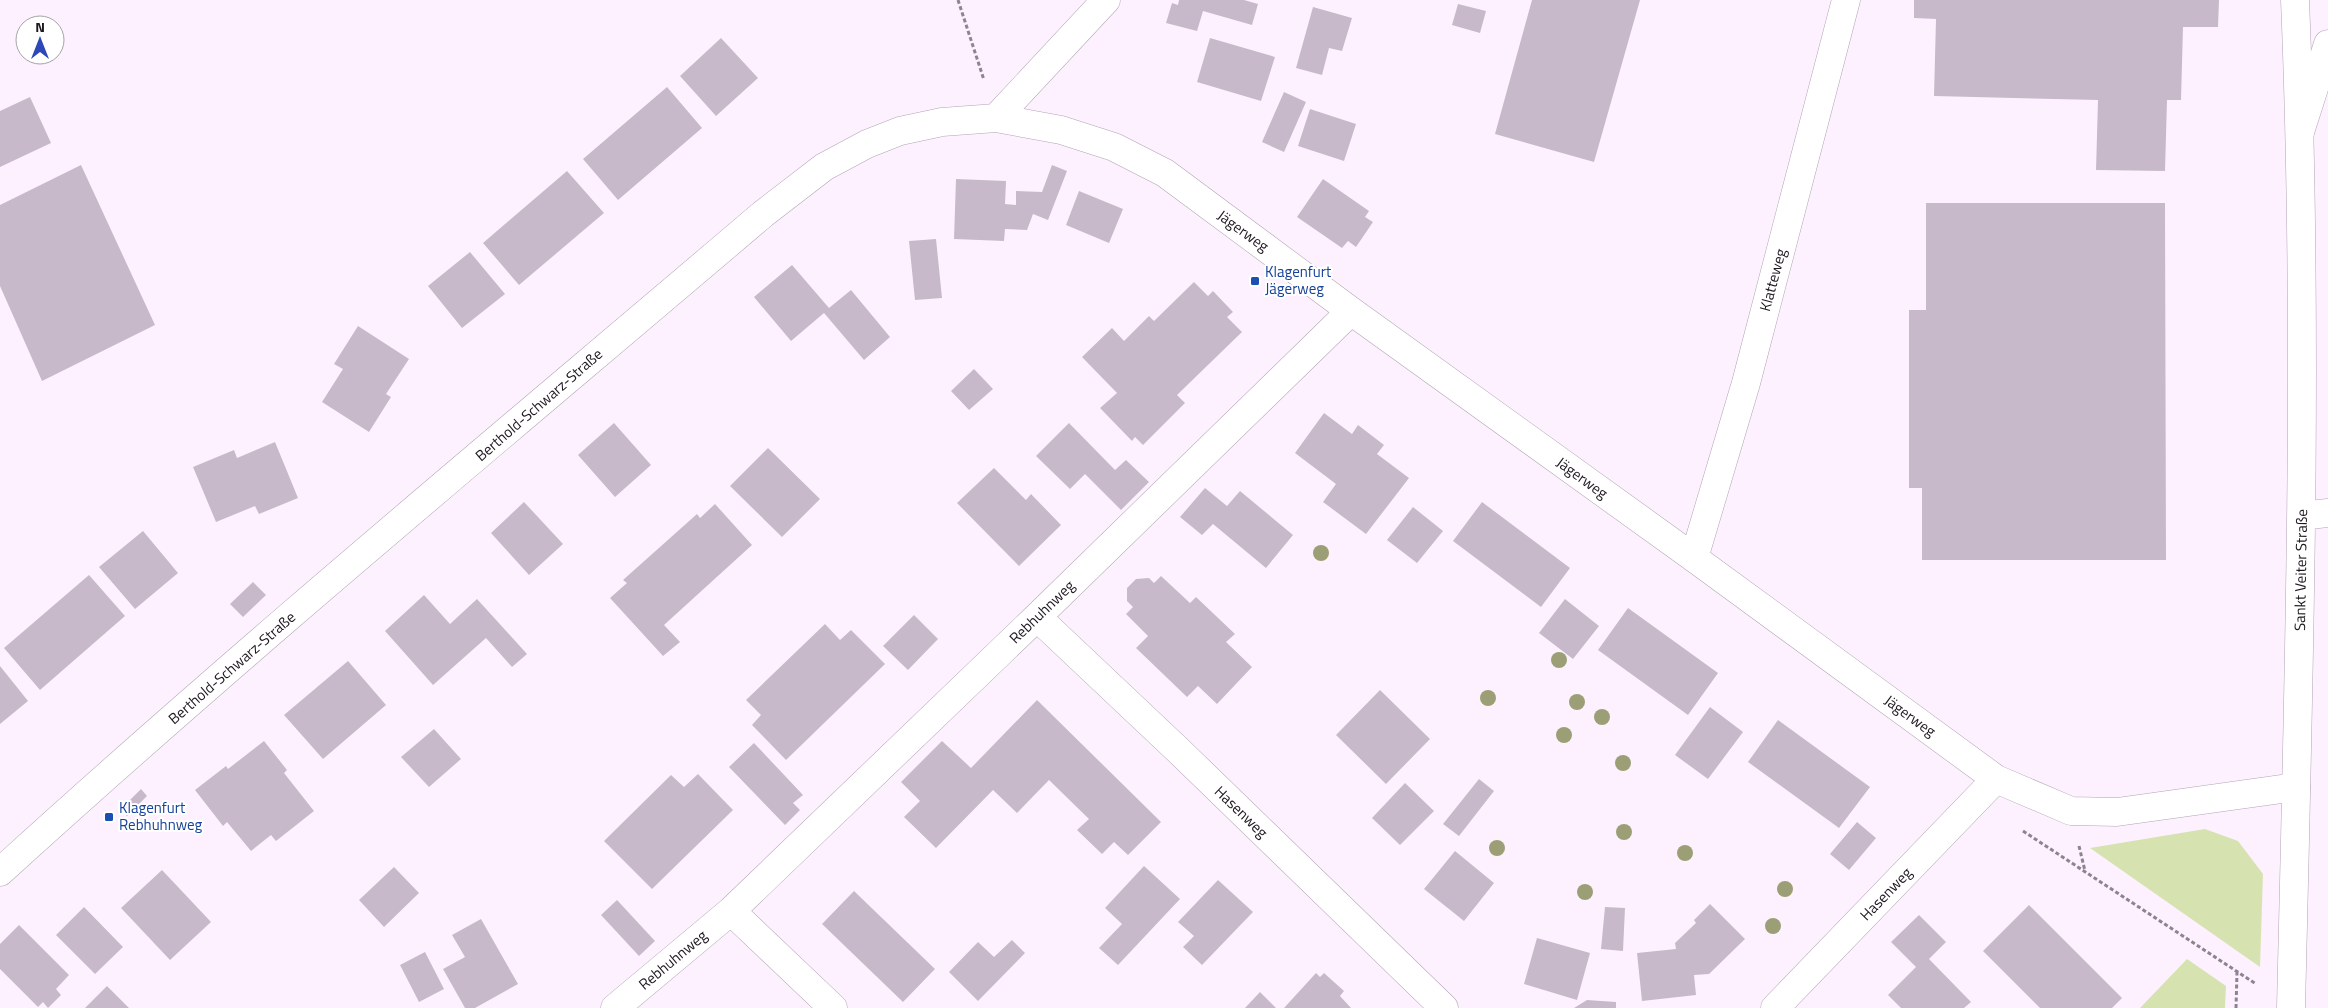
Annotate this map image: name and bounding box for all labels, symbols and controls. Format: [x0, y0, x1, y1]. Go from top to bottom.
north arrow [15, 15, 65, 65]
text: N [35, 16, 45, 37]
street label: Jägerweg [1213, 204, 1274, 257]
street label: Klatteweg [1753, 246, 1792, 314]
place label: Klagenfurt Jägerweg [1265, 260, 1332, 300]
marker: Klagenfurt Jägerweg [1249, 275, 1261, 287]
street label: Berthold-Schwarz-Straße [470, 343, 607, 467]
street label: Jägerweg [1552, 451, 1613, 504]
street label: Sankt Veiter Straße [2288, 509, 2313, 631]
street label: Rebhuhnweg [1004, 574, 1080, 649]
street label: Berthold-Schwarz-Straße [163, 606, 300, 730]
street label: Jägerweg [1880, 689, 1941, 742]
street label: Hasenweg [1209, 780, 1274, 843]
place label: Klagenfurt Rebhuhnweg [119, 796, 203, 836]
marker: Klagenfurt Rebhuhnweg [103, 811, 115, 823]
street label: Hasenweg [1854, 861, 1917, 926]
street label: Rebhuhnweg [633, 924, 712, 995]

